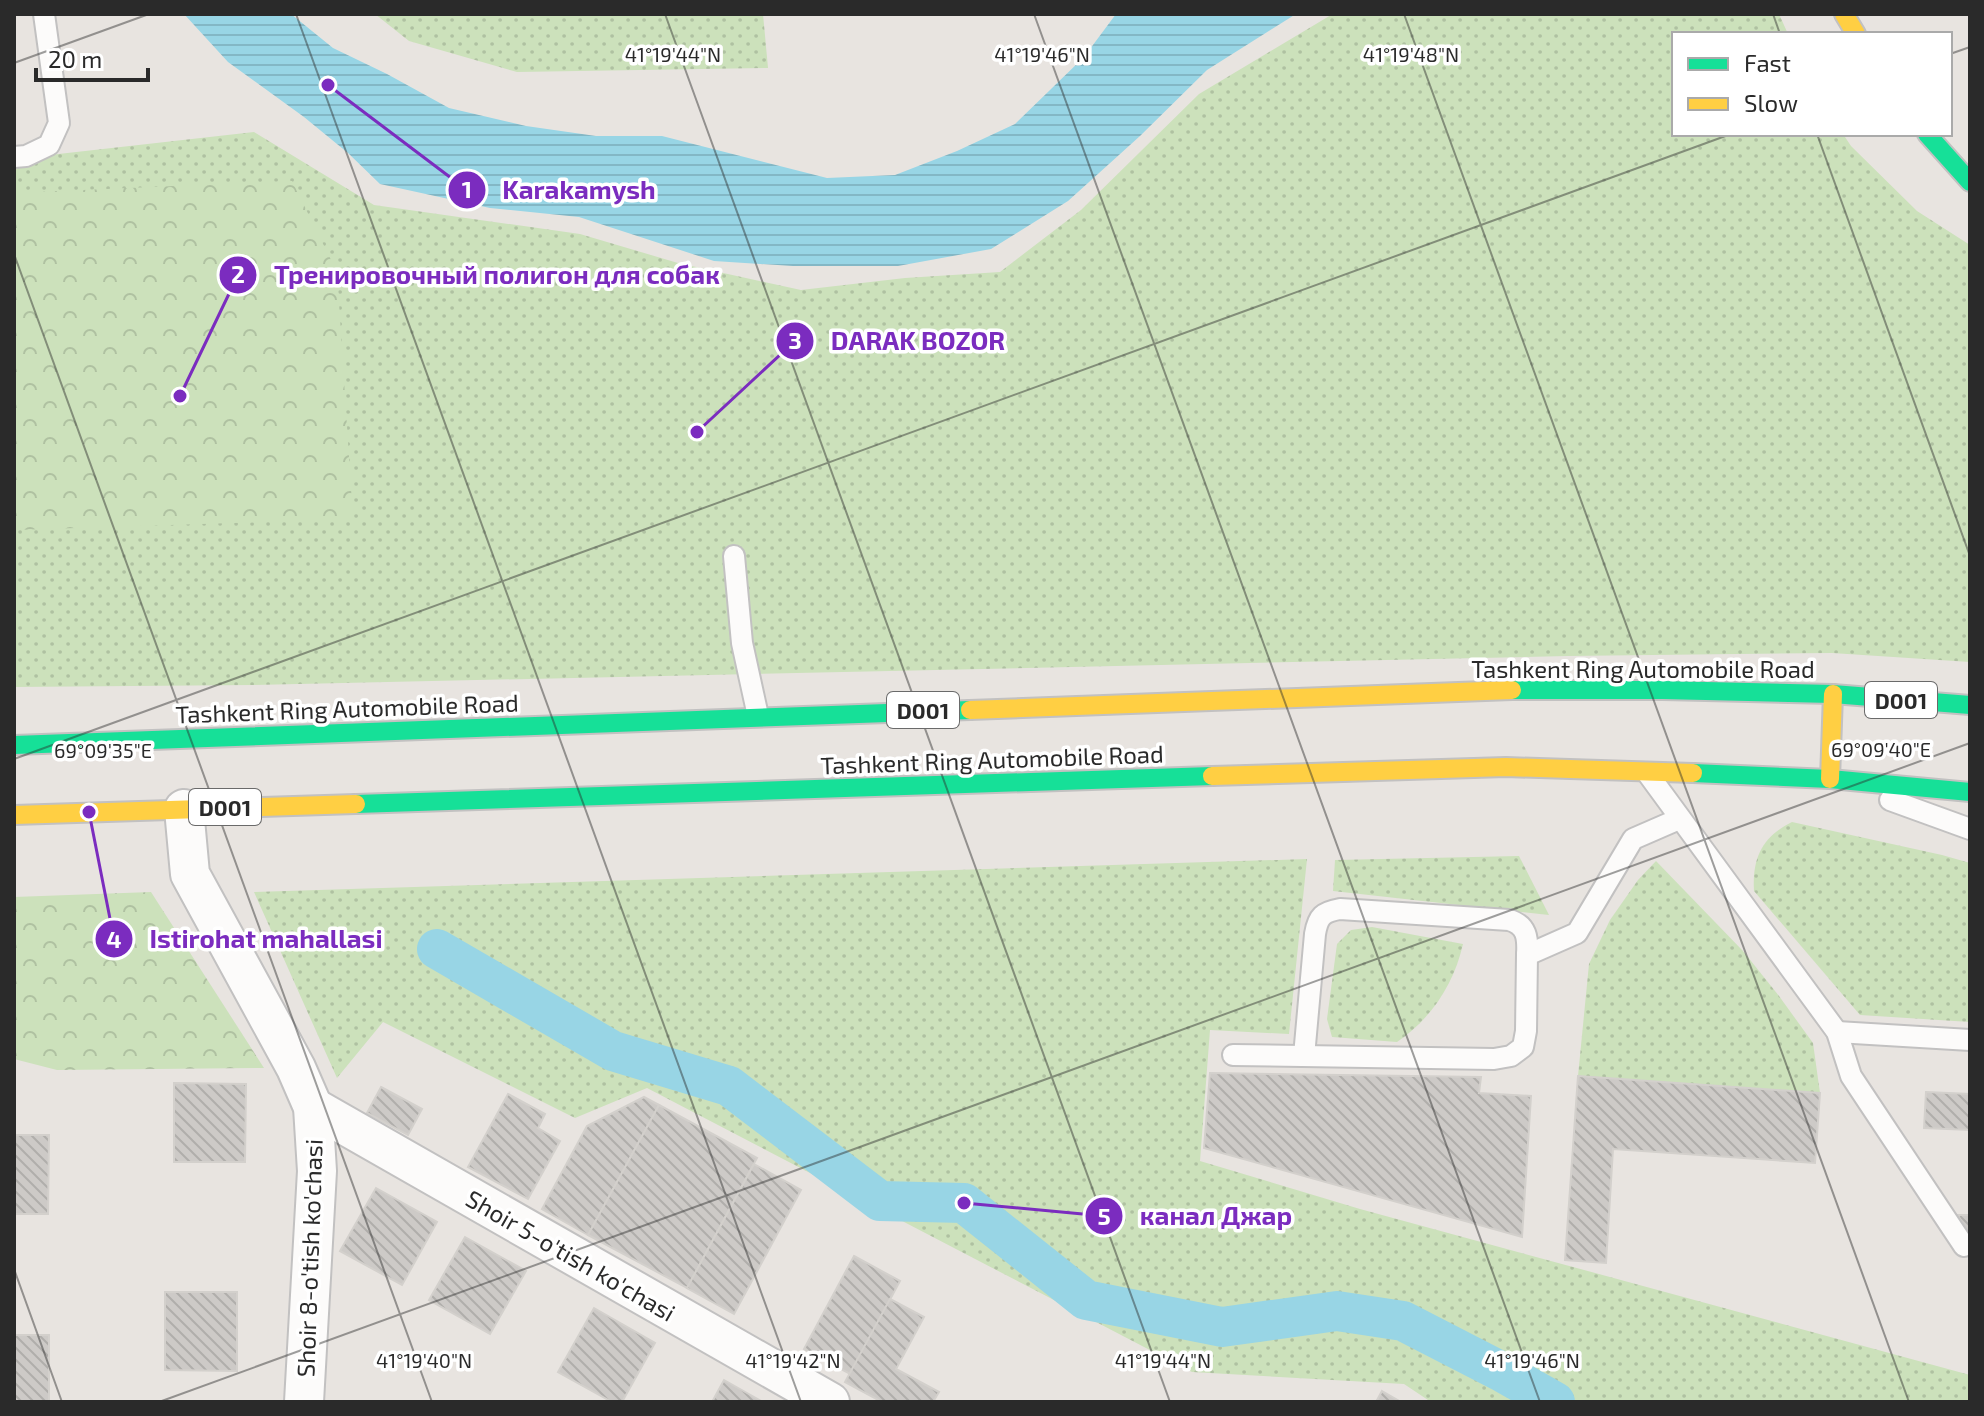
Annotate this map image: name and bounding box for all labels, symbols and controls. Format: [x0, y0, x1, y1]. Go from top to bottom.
scale bar [36, 32, 148, 82]
legend [1672, 32, 1952, 136]
text: 41°19'44"N [625, 42, 721, 66]
text: 41°19'46"N [994, 42, 1090, 66]
text: 41°19'48"N [1363, 42, 1459, 66]
text: 20 m [48, 44, 102, 73]
text: Fast [1744, 48, 1791, 77]
text: Slow [1744, 88, 1798, 117]
callout: Karakamysh [447, 165, 672, 215]
text: Karakamysh [502, 173, 656, 205]
text: 1 [462, 174, 472, 203]
callout: Тренировочный полигон для собак [218, 250, 736, 300]
text: Тренировочный полигон для собак [274, 258, 720, 289]
text: 2 [231, 259, 245, 288]
callout: DARAK BOZOR [775, 316, 1022, 366]
text: DARAK BOZOR [831, 324, 1005, 355]
text: 3 [788, 325, 802, 354]
street label: Tashkent Ring Automobile Road [1471, 654, 1815, 683]
road number: D001 [1865, 682, 1937, 718]
street label: Tashkent Ring Automobile Road [175, 688, 519, 728]
road number: D001 [887, 692, 959, 728]
text: 69°09'40"E [1831, 737, 1931, 761]
text: 69°09'35"E [54, 738, 152, 762]
street label: Tashkent Ring Automobile Road [820, 739, 1164, 779]
road number: D001 [189, 789, 261, 825]
callout: Istirohat mahallasi [94, 914, 399, 964]
text: Istirohat mahallasi [149, 922, 383, 953]
text: 4 [106, 924, 122, 953]
street label: Shoir 8-o'tish ko'chasi [290, 1138, 328, 1378]
street label: Shoir 5-o'tish ko'chasi [461, 1183, 681, 1327]
callout: канал Джар [1084, 1191, 1308, 1241]
text: канал Джар [1140, 1199, 1292, 1230]
text: 5 [1097, 1201, 1111, 1230]
text: 41°19'40"N [376, 1348, 472, 1372]
text: 41°19'42"N [745, 1348, 841, 1372]
text: 41°19'44"N [1115, 1348, 1211, 1372]
text: 41°19'46"N [1484, 1348, 1580, 1372]

